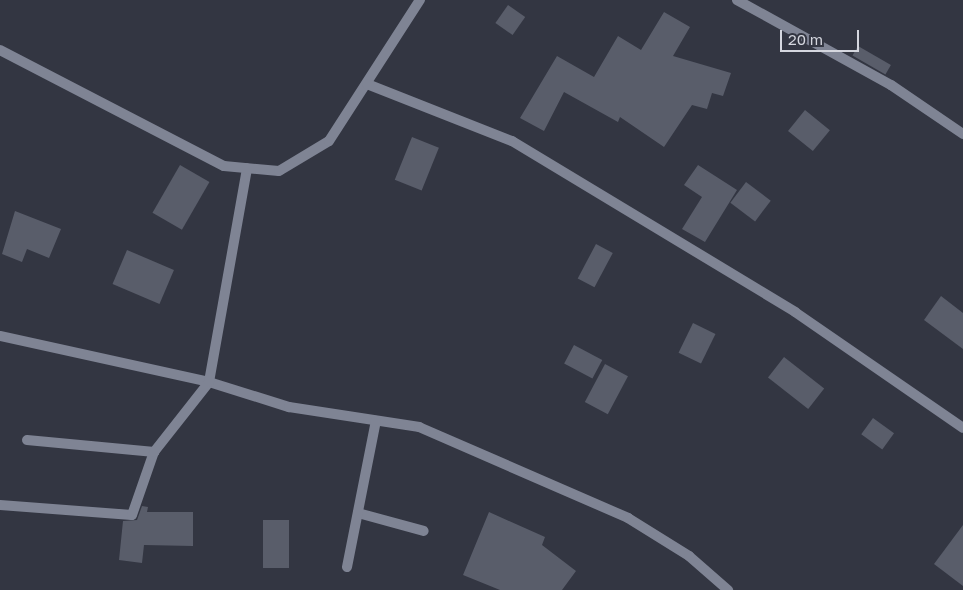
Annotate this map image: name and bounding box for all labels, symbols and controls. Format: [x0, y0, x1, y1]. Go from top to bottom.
scale bar [783, 20, 862, 52]
text: 20 m [788, 30, 823, 48]

